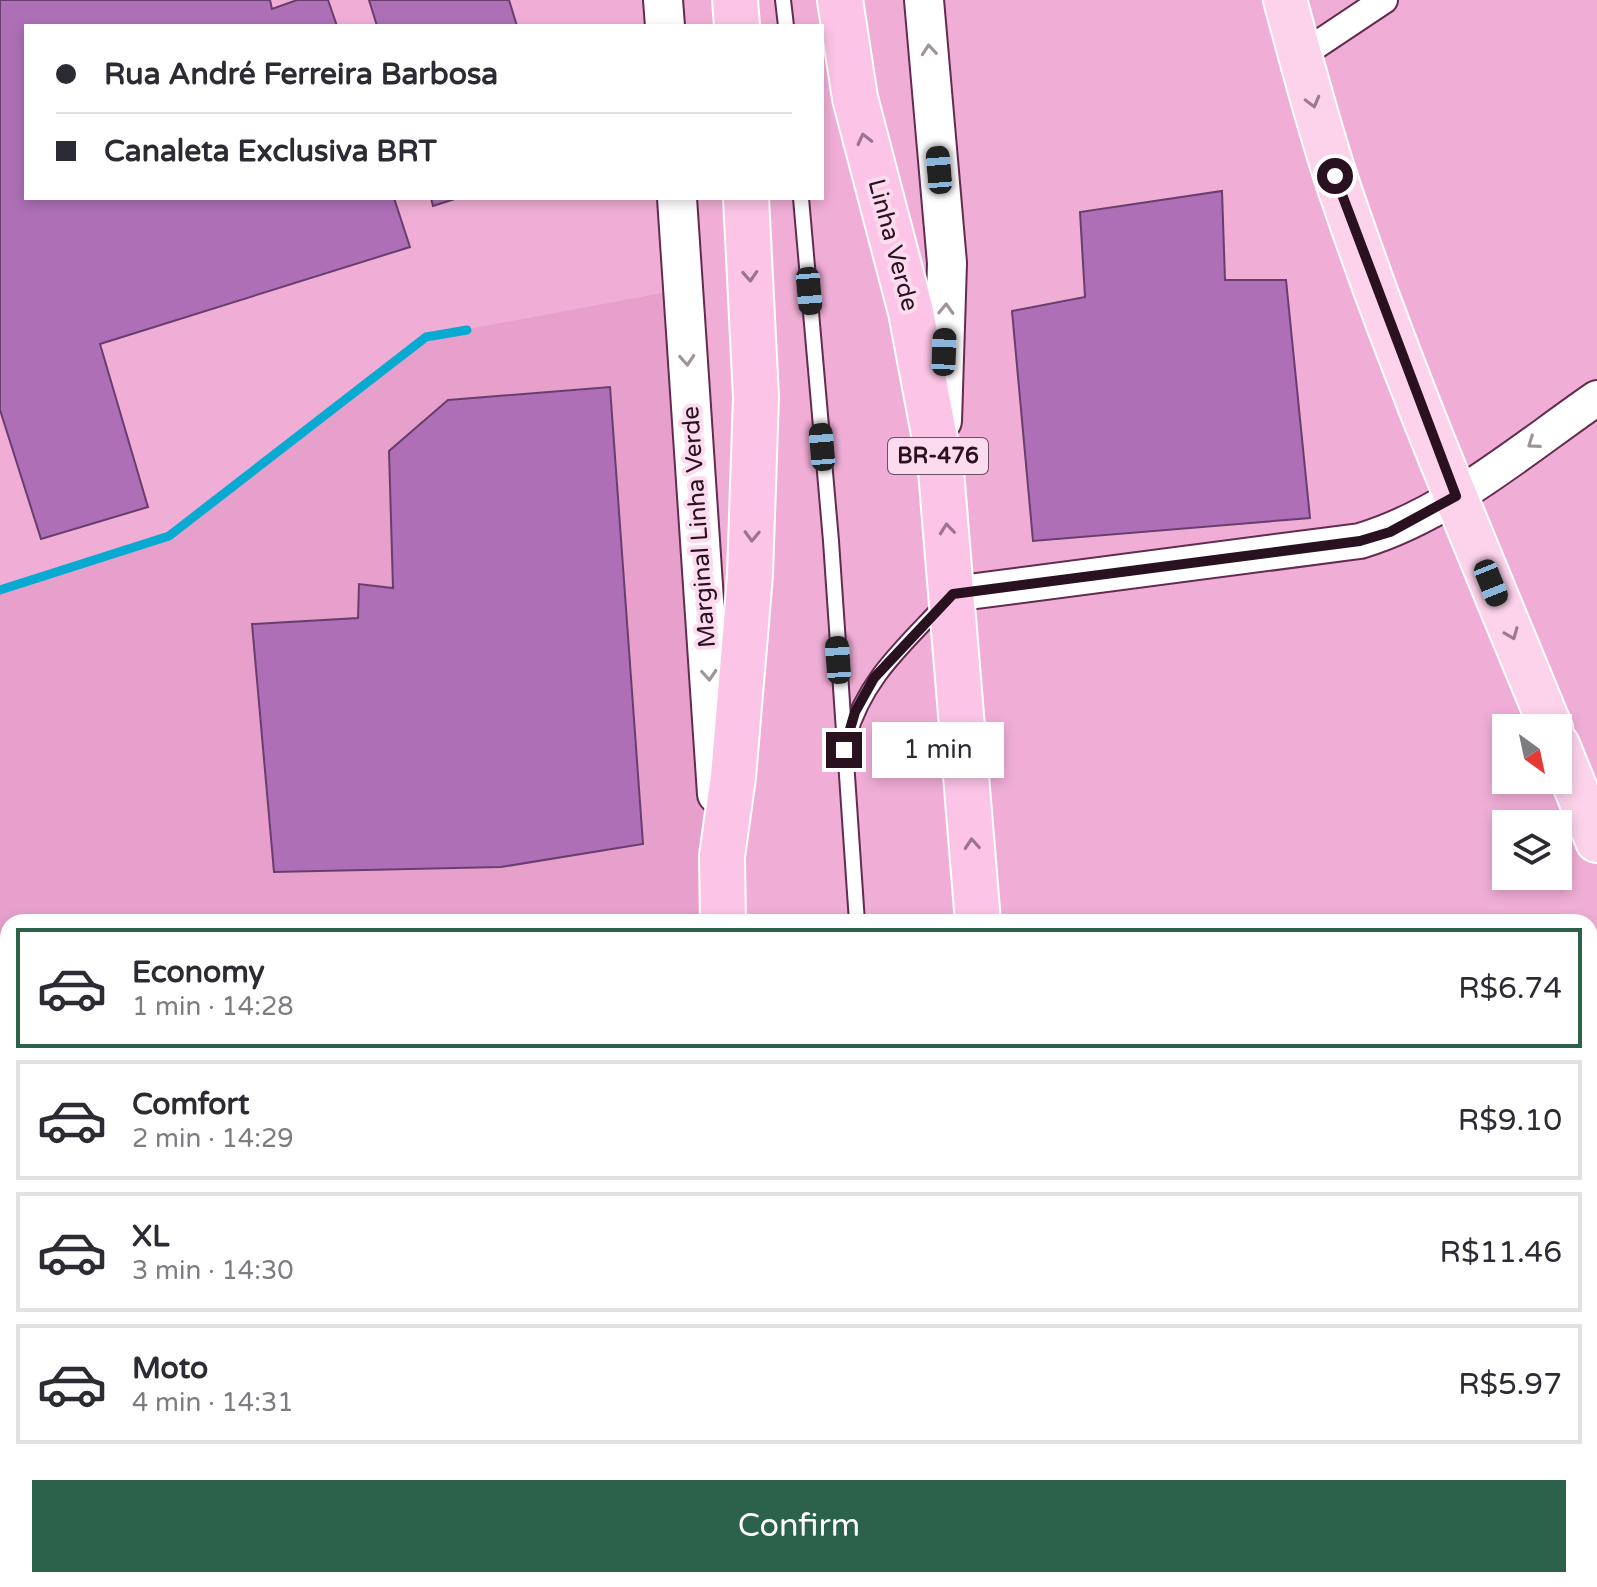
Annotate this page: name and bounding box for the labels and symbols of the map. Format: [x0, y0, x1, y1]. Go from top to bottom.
one-way arrow [920, 43, 937, 56]
one-way arrow [1304, 95, 1320, 109]
one-way arrow [856, 132, 873, 146]
car [925, 145, 953, 195]
route start [1317, 158, 1353, 194]
street label: Linha Verde [861, 176, 925, 314]
car [795, 266, 823, 316]
one-way arrow [741, 270, 758, 283]
one-way arrow [937, 302, 954, 315]
car [931, 328, 957, 376]
one-way arrow [678, 354, 695, 367]
street label: Marginal Linha Verde [676, 405, 722, 649]
car [808, 422, 836, 472]
one-way arrow [1527, 433, 1541, 448]
road number: BR-476 [888, 438, 988, 474]
one-way arrow [938, 522, 955, 535]
one-way arrow [743, 530, 760, 543]
car [1471, 556, 1511, 610]
one-way arrow [1503, 626, 1519, 640]
car [824, 635, 852, 685]
one-way arrow [700, 669, 717, 682]
north arrow [1492, 714, 1572, 794]
callout: 1 min [872, 722, 1004, 778]
route end [826, 732, 862, 768]
one-way arrow [964, 837, 981, 850]

